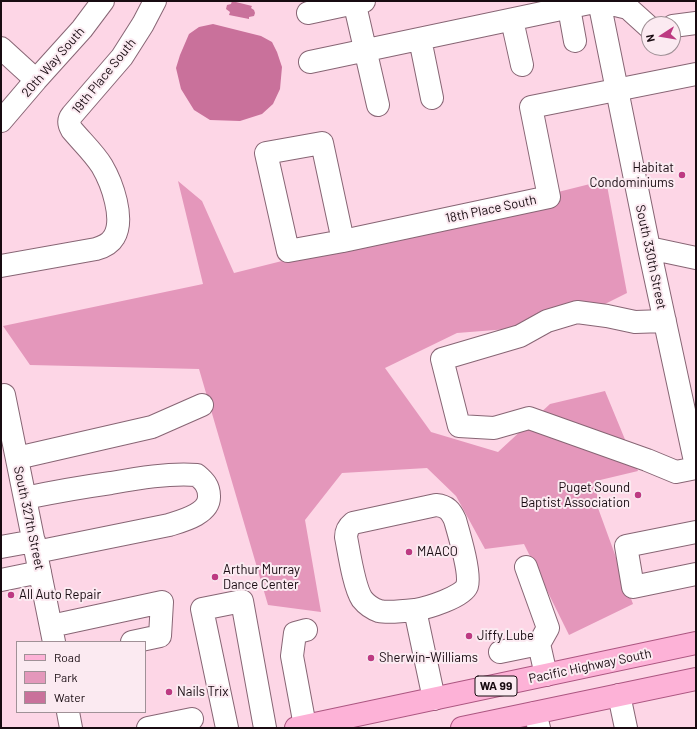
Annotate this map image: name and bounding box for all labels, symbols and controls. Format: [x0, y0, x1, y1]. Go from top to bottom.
north arrow [641, 16, 681, 56]
street label: 20th Way South [18, 24, 88, 100]
text: N [643, 33, 657, 43]
street label: 19th Place South [69, 35, 139, 117]
place label: Habitat Condominiums [590, 160, 674, 191]
marker: Habitat Condominiums [677, 170, 687, 180]
street label: 18th Place South [444, 192, 538, 226]
street label: South 330th Street [632, 203, 670, 311]
street label: South 327th Street [10, 465, 48, 571]
place label: Puget Sound Baptist Association [520, 480, 630, 511]
marker: Puget Sound Baptist Association [633, 490, 643, 500]
place label: MAACO [417, 544, 458, 560]
marker: MAACO [404, 547, 414, 557]
place label: Arthur Murray Dance Center [223, 562, 300, 593]
marker: Arthur Murray Dance Center [210, 572, 220, 582]
place label: All Auto Repair [19, 587, 101, 603]
marker: All Auto Repair [6, 590, 16, 600]
place label: Jiffy Lube [477, 628, 534, 644]
marker: Jiffy Lube [464, 631, 474, 641]
legend [16, 641, 146, 713]
street label: Pacific Highway South [527, 645, 653, 687]
text: Road [54, 650, 81, 664]
place label: Sherwin-Williams [379, 650, 478, 666]
marker: Sherwin-Williams [366, 653, 376, 663]
text: Park [54, 670, 78, 684]
road number: WA 99 [475, 676, 517, 696]
place label: Nails Trix [177, 684, 229, 700]
marker: Nails Trix [164, 687, 174, 697]
text: Water [54, 690, 85, 704]

